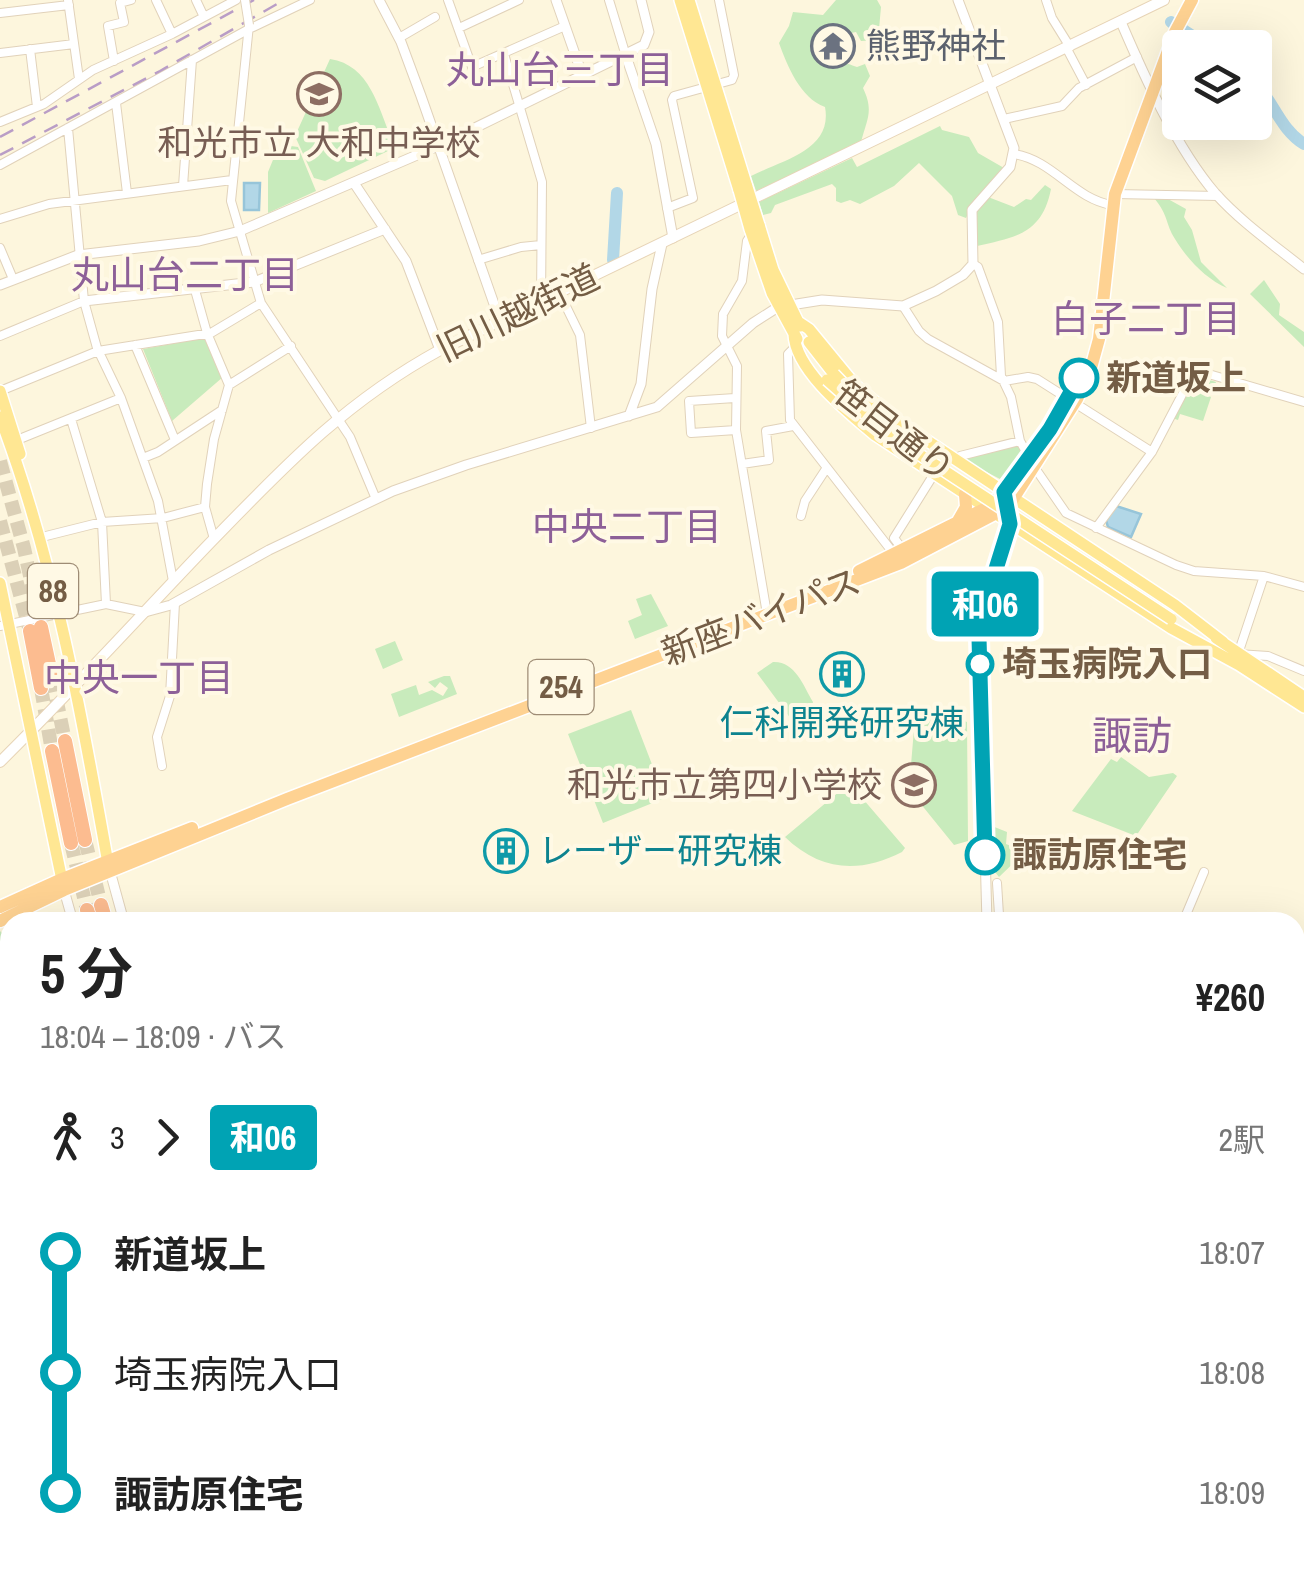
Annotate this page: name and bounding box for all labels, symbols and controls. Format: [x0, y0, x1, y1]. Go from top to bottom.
place label: 熊野神社 [866, 22, 1006, 69]
temple icon: 熊野神社 [810, 23, 856, 69]
map controls [1162, 30, 1272, 140]
button: layers [1162, 30, 1272, 140]
district label: 丸山台三丁目 [446, 44, 674, 95]
school or university icon: 和光市立 大和中学校 [296, 71, 342, 117]
place label: 和光市立 大和中学校 [158, 119, 480, 166]
district label: 丸山台二丁目 [71, 249, 299, 300]
street label: 旧川越街道 [429, 253, 607, 372]
district label: 白子二丁目 [1051, 293, 1241, 344]
place label: 新道坂上 [1106, 354, 1246, 401]
marker: 新道坂上 [1060, 359, 1098, 397]
street label: 笹目通り [825, 369, 964, 492]
district label: 中央二丁目 [532, 501, 722, 552]
street label: 新座バイパス [655, 557, 867, 676]
road number: 88 [28, 564, 78, 618]
line badge: 和06 [928, 572, 1042, 636]
text: 和06 [952, 581, 1018, 628]
place label: 埼玉病院入口 [1002, 640, 1212, 687]
building icon: 仁科開発研究棟 [819, 651, 865, 697]
marker: 埼玉病院入口 [967, 651, 993, 677]
district label: 中央一丁目 [44, 652, 234, 703]
road number: 254 [528, 660, 594, 714]
place label: 仁科開発研究棟 [719, 699, 965, 746]
district label: 諏訪 [1092, 709, 1172, 762]
place label: 和光市立第四小学校 [567, 761, 882, 808]
school or university icon: 和光市立第四小学校 [891, 762, 937, 808]
place label: レーザー研究棟 [538, 827, 782, 874]
building icon: レーザー研究棟 [483, 828, 529, 874]
place label: 諏訪原住宅 [1012, 831, 1187, 878]
marker: 諏訪原住宅 [966, 836, 1004, 874]
text: 5 分 [40, 936, 133, 1010]
text: ¥260 [1196, 972, 1265, 1023]
text: 18:04 – 18:09 · バス [40, 1015, 286, 1058]
icon: walk [40, 1110, 95, 1165]
icon: forward [140, 1110, 195, 1165]
text: 和06 [230, 1114, 297, 1161]
text: 3 [110, 1116, 125, 1159]
text: 2駅 [1218, 1118, 1265, 1161]
text: 新道坂上 [114, 1229, 266, 1280]
text: 18:07 [1199, 1231, 1265, 1274]
text: 埼玉病院入口 [114, 1349, 342, 1400]
text: 18:08 [1199, 1351, 1265, 1394]
text: 諏訪原住宅 [114, 1469, 304, 1520]
text: 18:09 [1199, 1471, 1265, 1514]

